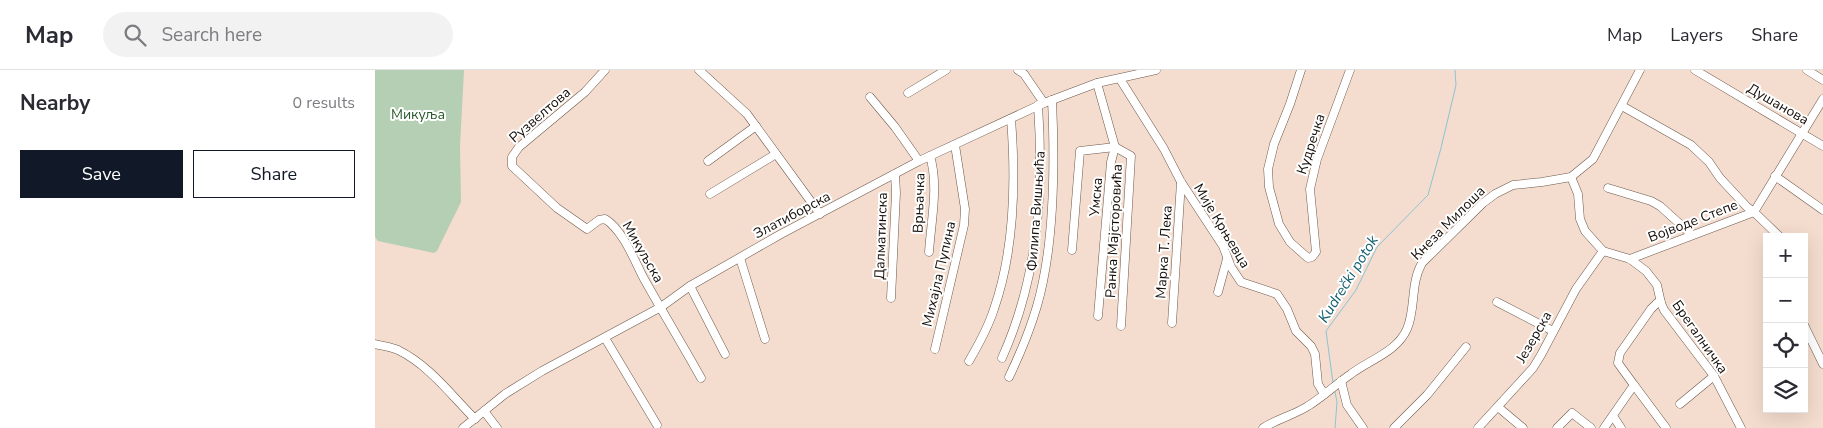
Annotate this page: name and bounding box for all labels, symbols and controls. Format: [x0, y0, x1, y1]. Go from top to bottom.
search box [103, 12, 453, 57]
text: Map [25, 19, 73, 51]
icon: search [121, 21, 149, 49]
text: Search here [161, 22, 262, 48]
text: Map [1607, 23, 1642, 47]
text: Layers [1670, 23, 1723, 47]
text: Share [1751, 23, 1798, 47]
street label: Душанова [1744, 79, 1812, 129]
street label: Рузвелтова [505, 83, 575, 147]
text: Nearby [20, 89, 90, 117]
text: 0 results [293, 92, 355, 114]
park label: Микуља [391, 105, 445, 124]
street label: Кудречка [1292, 111, 1330, 177]
button: Save [20, 150, 183, 198]
button: Share [193, 150, 355, 198]
street label: Филипа Вишњића [1022, 150, 1050, 272]
street label: Ранка Мајсторовића [1101, 163, 1127, 299]
street label: Врњачка [908, 173, 930, 233]
street label: Умска [1085, 177, 1107, 218]
street label: Мије Крњевца [1189, 180, 1255, 272]
street label: Кнеза Милоша [1407, 182, 1489, 264]
street label: Златиборска [750, 187, 834, 243]
street label: Далматинска [870, 192, 892, 280]
street label: Војводе Степе [1645, 195, 1741, 247]
street label: Марка Т. Лека [1151, 205, 1177, 299]
street label: Микуљска [618, 218, 668, 286]
street label: Михајла Пупина [918, 219, 960, 329]
water label: Kudrečki potok [1313, 231, 1383, 326]
map controls [1763, 233, 1808, 413]
button: + [1763, 233, 1808, 278]
button: − [1763, 278, 1808, 323]
street label: Брегалничка [1668, 296, 1732, 378]
street label: Језерска [1511, 308, 1556, 367]
button: locate [1763, 323, 1808, 368]
button: layers [1763, 368, 1808, 413]

